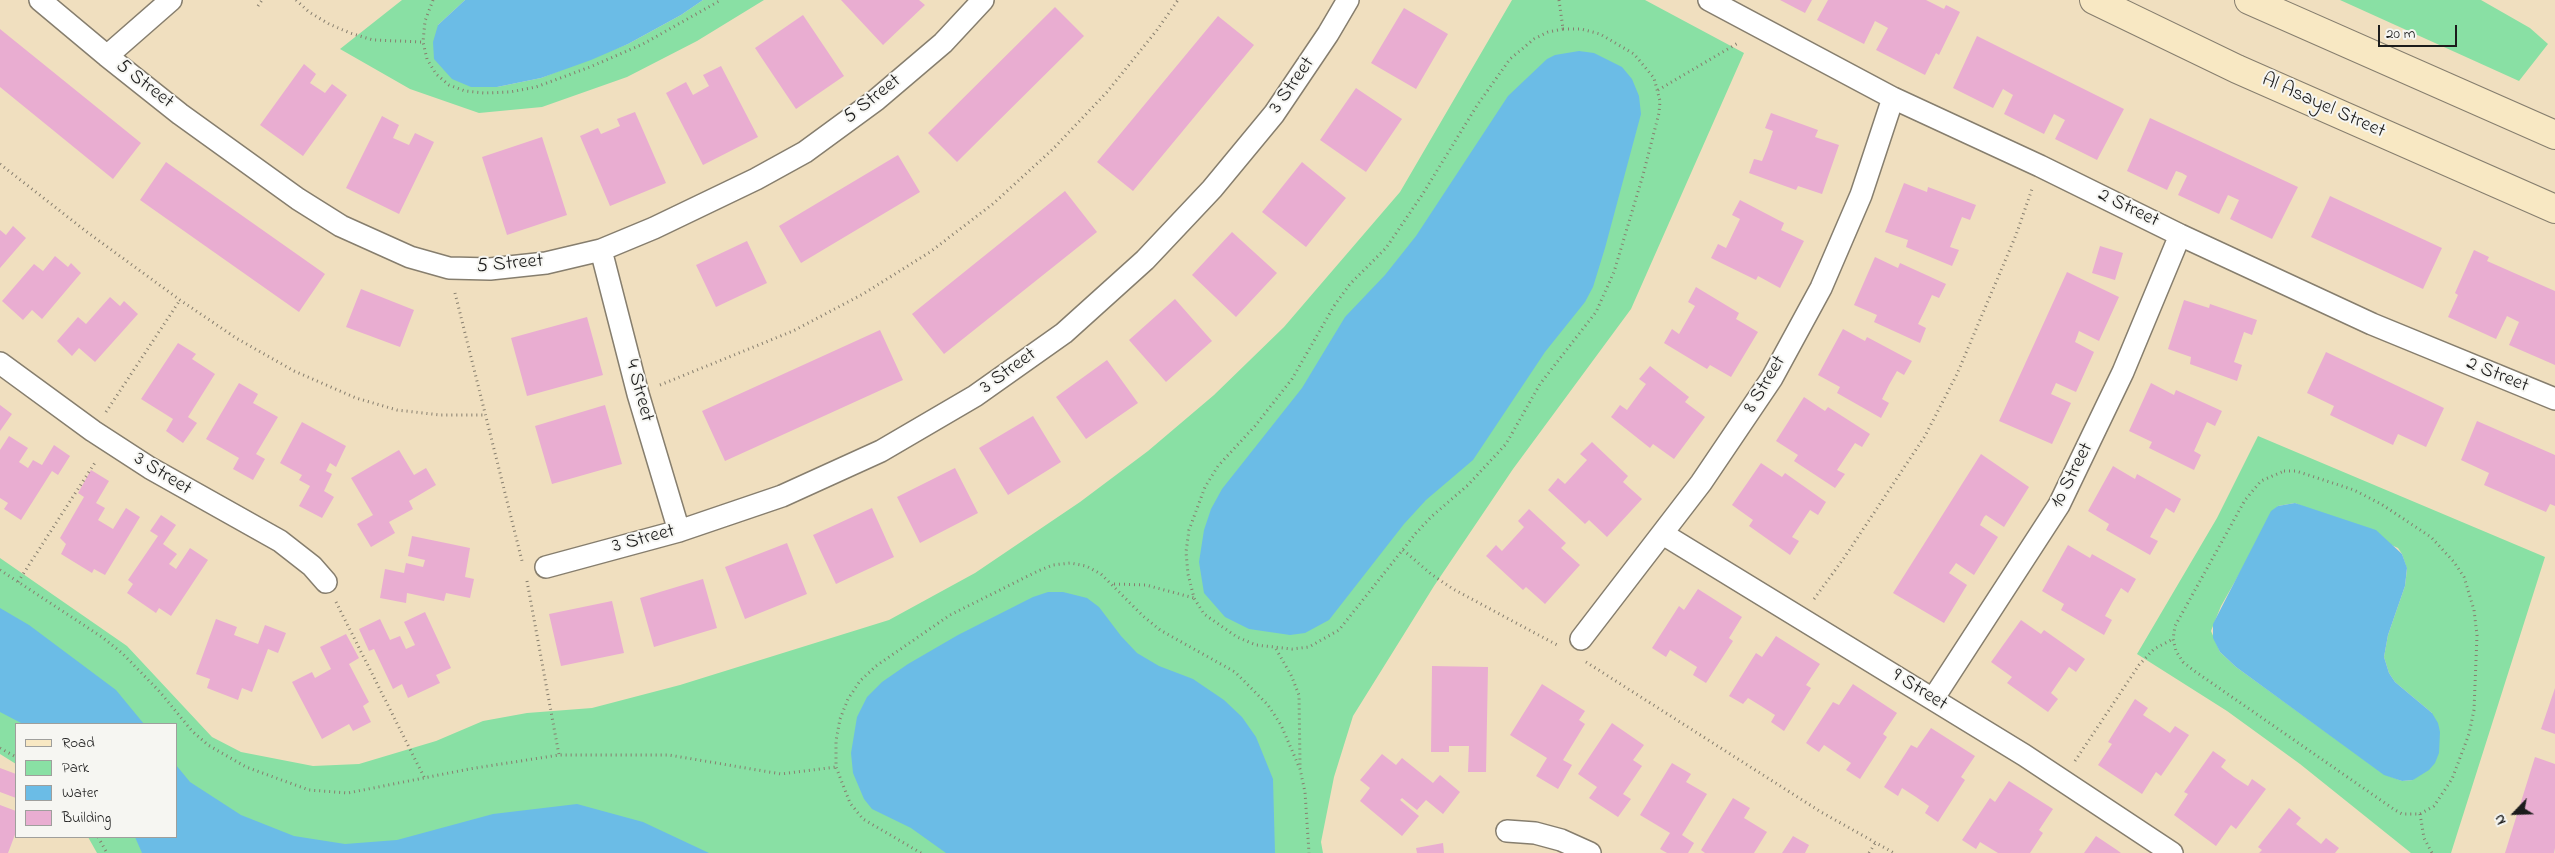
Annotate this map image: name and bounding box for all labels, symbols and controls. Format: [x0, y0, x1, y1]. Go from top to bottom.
scale bar [2380, 15, 2459, 47]
text: 20 m [2386, 23, 2415, 45]
street label: 3 Street [1265, 53, 1321, 119]
street label: 5 Street [110, 55, 178, 115]
street label: Al Asayel Street [2257, 69, 2389, 145]
street label: 5 Street [839, 70, 907, 130]
street label: 2 Street [2093, 184, 2163, 234]
street label: 5 Street [476, 250, 544, 280]
street label: 3 Street [976, 344, 1042, 400]
street label: 8 Street [1740, 352, 1792, 418]
street label: 2 Street [2462, 353, 2532, 399]
street label: 4 Street [618, 357, 658, 425]
street label: 10 Street [2046, 439, 2100, 513]
street label: 3 Street [129, 448, 195, 502]
street label: 3 Street [610, 520, 678, 560]
street label: 9 Street [1887, 665, 1951, 717]
legend [15, 723, 178, 838]
text: Road [62, 732, 95, 754]
text: Park [62, 757, 89, 779]
text: Water [62, 782, 98, 804]
north arrow [2490, 788, 2540, 838]
text: Building [62, 807, 111, 829]
text: N [2489, 811, 2512, 828]

